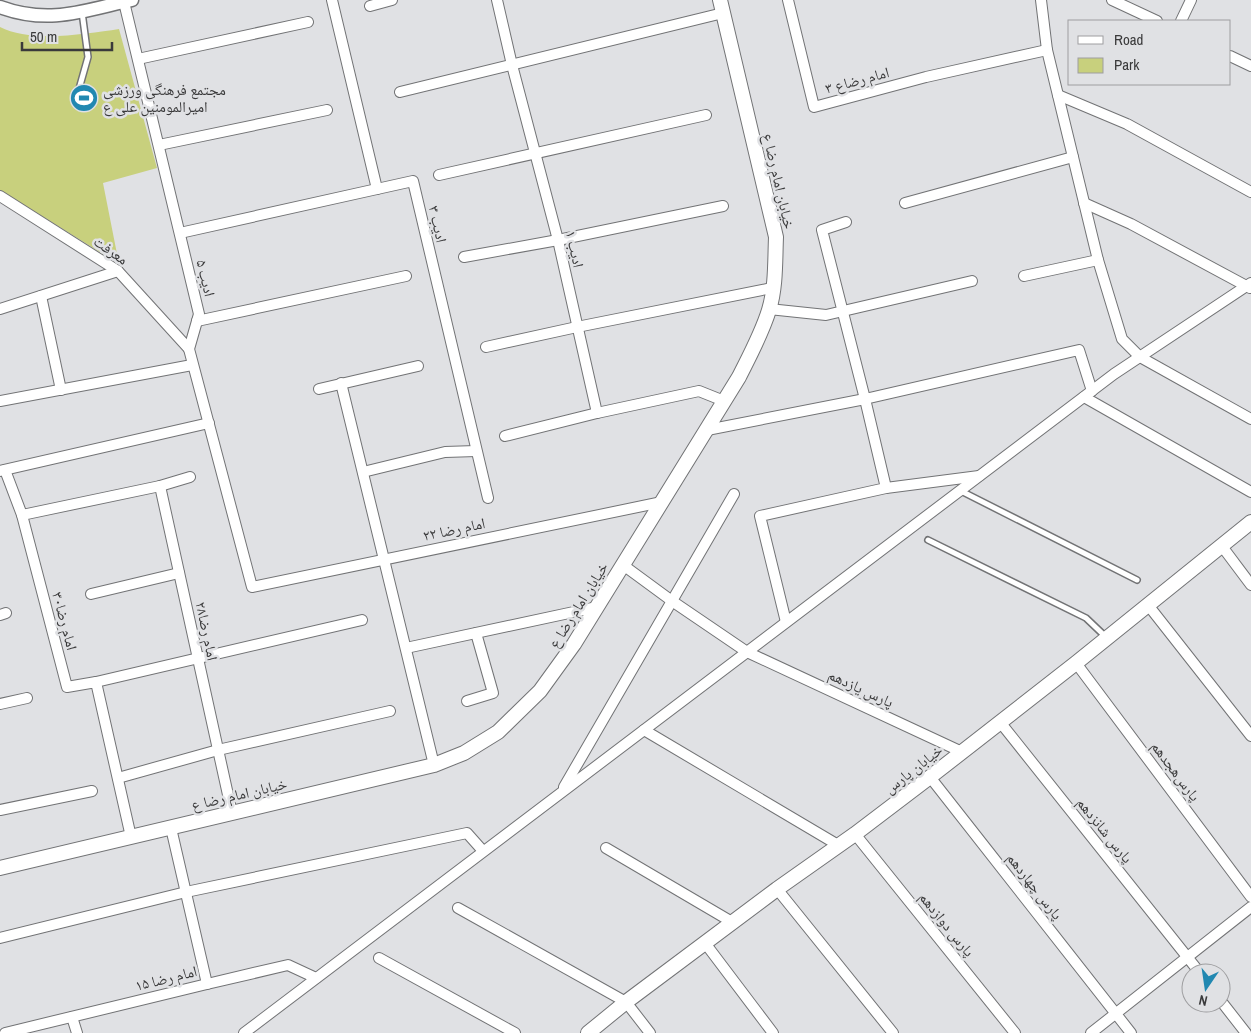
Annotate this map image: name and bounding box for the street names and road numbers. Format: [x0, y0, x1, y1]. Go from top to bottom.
street label: امام رضا‌ع ۳ [823, 61, 891, 99]
street label: خیابان امام رضا ع [758, 131, 800, 231]
street label: ادیب ۳ [424, 203, 452, 245]
street label: ادیب ۱ [561, 228, 589, 270]
street label: معرفت [90, 231, 133, 269]
street label: ادیب ۵ [191, 257, 221, 299]
street label: امام رضا ۲۲ [421, 512, 487, 546]
street label: خیابان امام رضا ع [543, 558, 613, 652]
street label: امام رضا۳۰ [47, 589, 83, 653]
street label: امام رضا۲۸ [191, 600, 223, 662]
street label: پارس‌‌ یازدهم [825, 664, 897, 712]
street label: پارس‌‌هجدهم [1146, 737, 1206, 805]
street label: خیابان پارس [879, 739, 947, 798]
street label: خیابان امام رضا ع [189, 773, 289, 815]
street label: پارس‌‌ شانزدهم [1072, 793, 1138, 867]
street label: پارس‌‌ چهاردهم [1002, 848, 1068, 924]
street label: پارس‌‌ دوازدهم [914, 887, 980, 961]
street label: ۱۵ امام رضا [133, 960, 199, 996]

